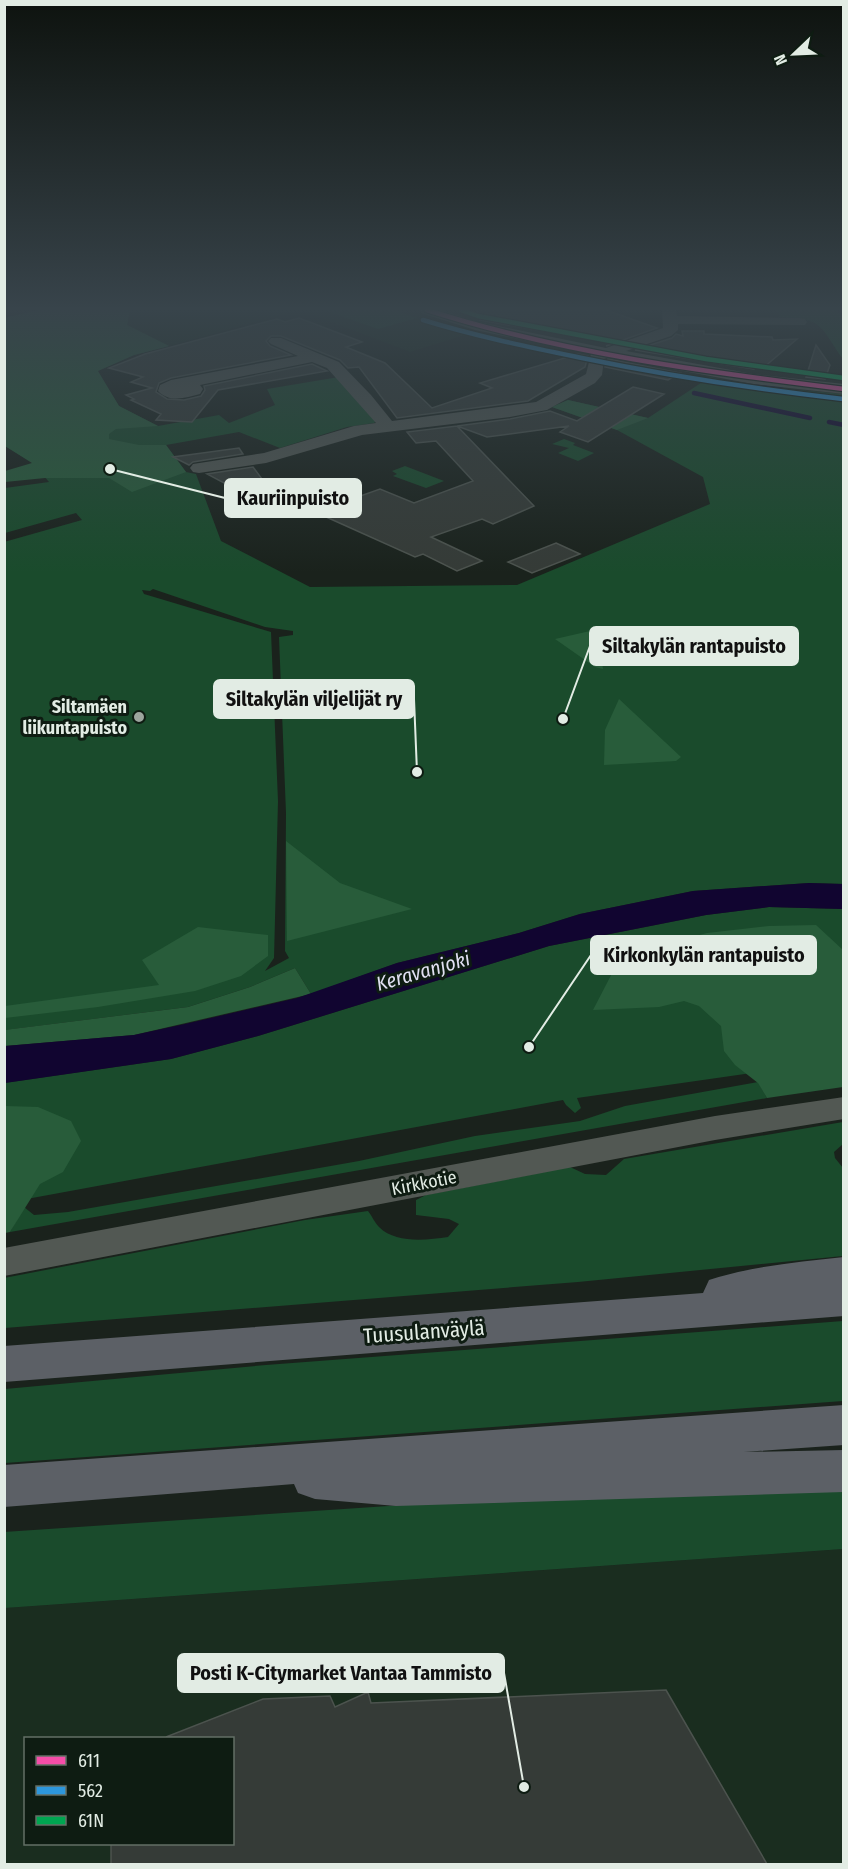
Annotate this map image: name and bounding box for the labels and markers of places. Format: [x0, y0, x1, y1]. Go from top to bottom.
callout: Kauriinpuisto [225, 479, 361, 517]
callout: Siltakylän rantapuisto [590, 627, 798, 665]
callout: Siltakylän viljelijät ry [214, 680, 414, 718]
place label: Siltamäen liikuntapuisto [23, 696, 127, 739]
marker: Siltamäen liikuntapuisto [132, 710, 146, 724]
callout: Kirkonkylän rantapuisto [591, 936, 816, 974]
callout: Posti K-Citymarket Vantaa Tammisto [178, 1654, 504, 1692]

